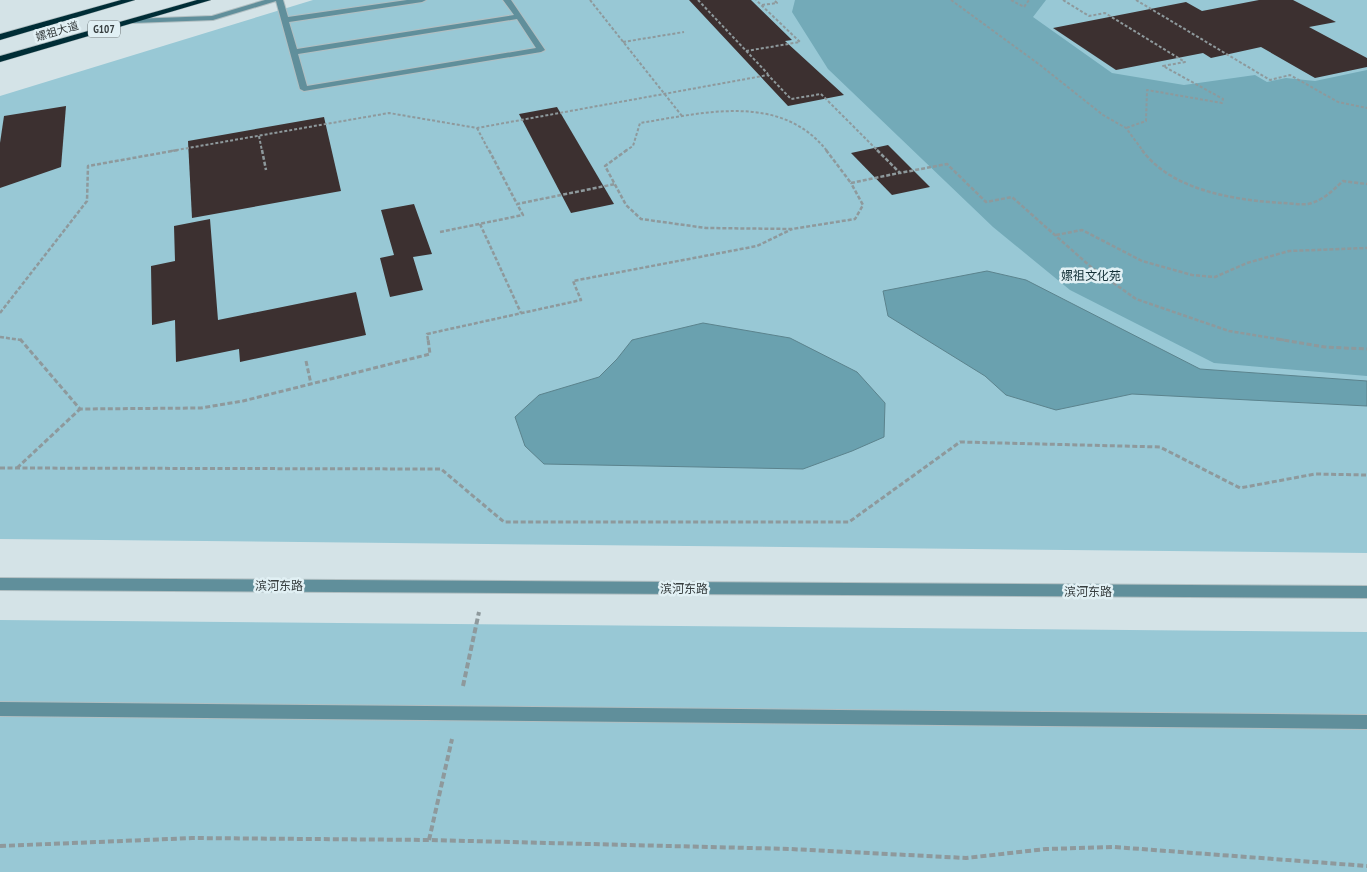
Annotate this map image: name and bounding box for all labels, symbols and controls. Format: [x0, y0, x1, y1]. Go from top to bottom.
street label: 嫘祖大道 [34, 18, 80, 44]
road number: G107 [88, 20, 120, 38]
park label: 嫘祖文化苑 [1061, 268, 1121, 283]
street label: 滨河东路 [255, 578, 303, 593]
street label: 滨河东路 [660, 581, 708, 596]
street label: 滨河东路 [1064, 584, 1112, 599]

